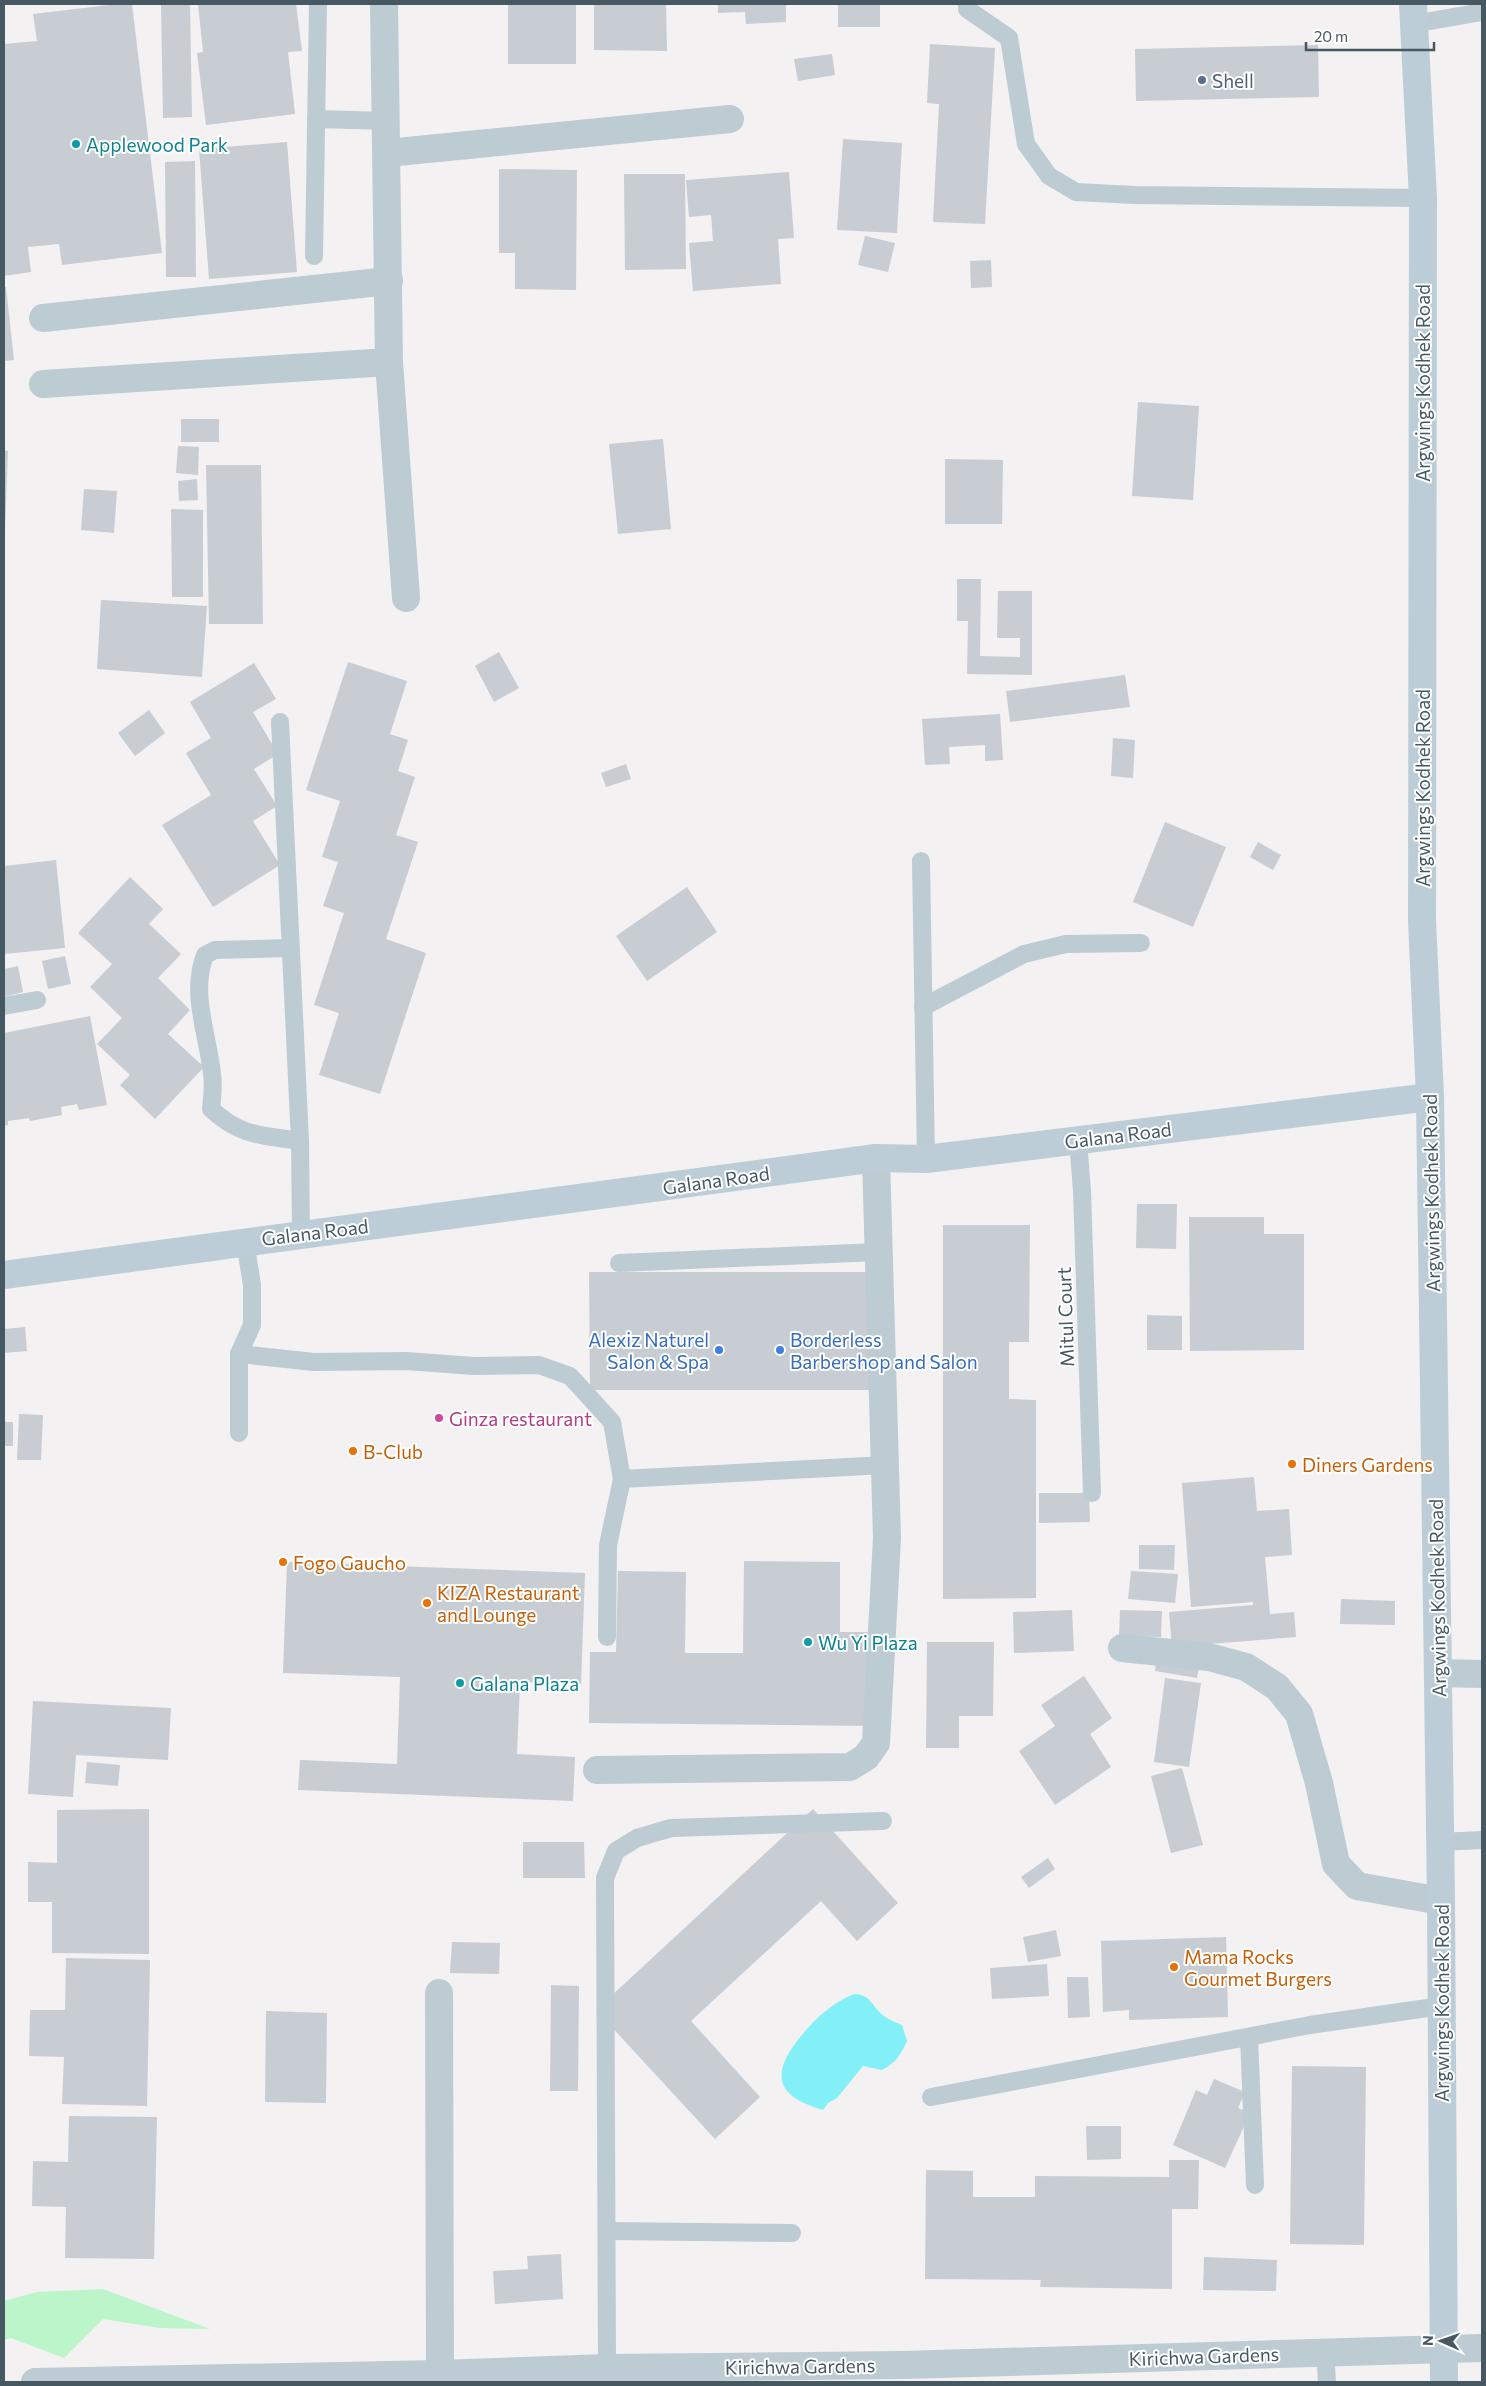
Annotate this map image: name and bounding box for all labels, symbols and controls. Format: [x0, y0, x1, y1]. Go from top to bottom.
scale bar [1306, 20, 1434, 52]
text: 20 m [1314, 27, 1348, 45]
place label: Shell [1212, 69, 1254, 92]
marker: Shell [1196, 74, 1208, 86]
place label: Applewood Park [86, 133, 228, 156]
marker: Applewood Park [70, 138, 82, 150]
street label: Argwings Kodhek Road [1411, 284, 1434, 482]
street label: Argwings Kodhek Road [1411, 689, 1434, 887]
street label: Argwings Kodhek Road [1418, 1094, 1444, 1292]
street label: Galana Road [1063, 1117, 1173, 1153]
street label: Galana Road [661, 1161, 771, 1199]
street label: Galana Road [260, 1214, 370, 1250]
street label: Mitul Court [1052, 1266, 1078, 1368]
place label: Alexiz Naturel Salon & Spa [588, 1328, 709, 1373]
place label: Borderless Barbershop and Salon [790, 1328, 978, 1373]
marker: Alexiz Naturel Salon & Spa [713, 1344, 725, 1356]
marker: Borderless Barbershop and Salon [774, 1344, 786, 1356]
place label: Ginza restaurant [449, 1407, 592, 1430]
marker: Ginza restaurant [433, 1412, 445, 1424]
place label: B-Club [363, 1440, 423, 1463]
marker: B-Club [347, 1445, 359, 1457]
place label: Diners Gardens [1302, 1453, 1433, 1476]
marker: Diners Gardens [1286, 1458, 1298, 1470]
street label: Argwings Kodhek Road [1424, 1499, 1450, 1697]
place label: Fogo Gaucho [293, 1551, 406, 1574]
marker: Fogo Gaucho [277, 1556, 289, 1568]
place label: KIZA Restaurant and Lounge [437, 1581, 580, 1626]
marker: KIZA Restaurant and Lounge [421, 1597, 433, 1609]
place label: Wu Yi Plaza [818, 1631, 918, 1654]
marker: Wu Yi Plaza [802, 1636, 814, 1648]
place label: Galana Plaza [470, 1672, 579, 1695]
marker: Galana Plaza [454, 1677, 466, 1689]
street label: Argwings Kodhek Road [1430, 1904, 1453, 2102]
place label: Mama Rocks Gourmet Burgers [1184, 1945, 1332, 1990]
marker: Mama Rocks Gourmet Burgers [1168, 1961, 1180, 1973]
north arrow [1416, 2316, 1466, 2366]
text: N [1419, 2335, 1436, 2346]
street label: Kirichwa Gardens [1128, 2342, 1280, 2370]
street label: Kirichwa Gardens [725, 2353, 875, 2379]

